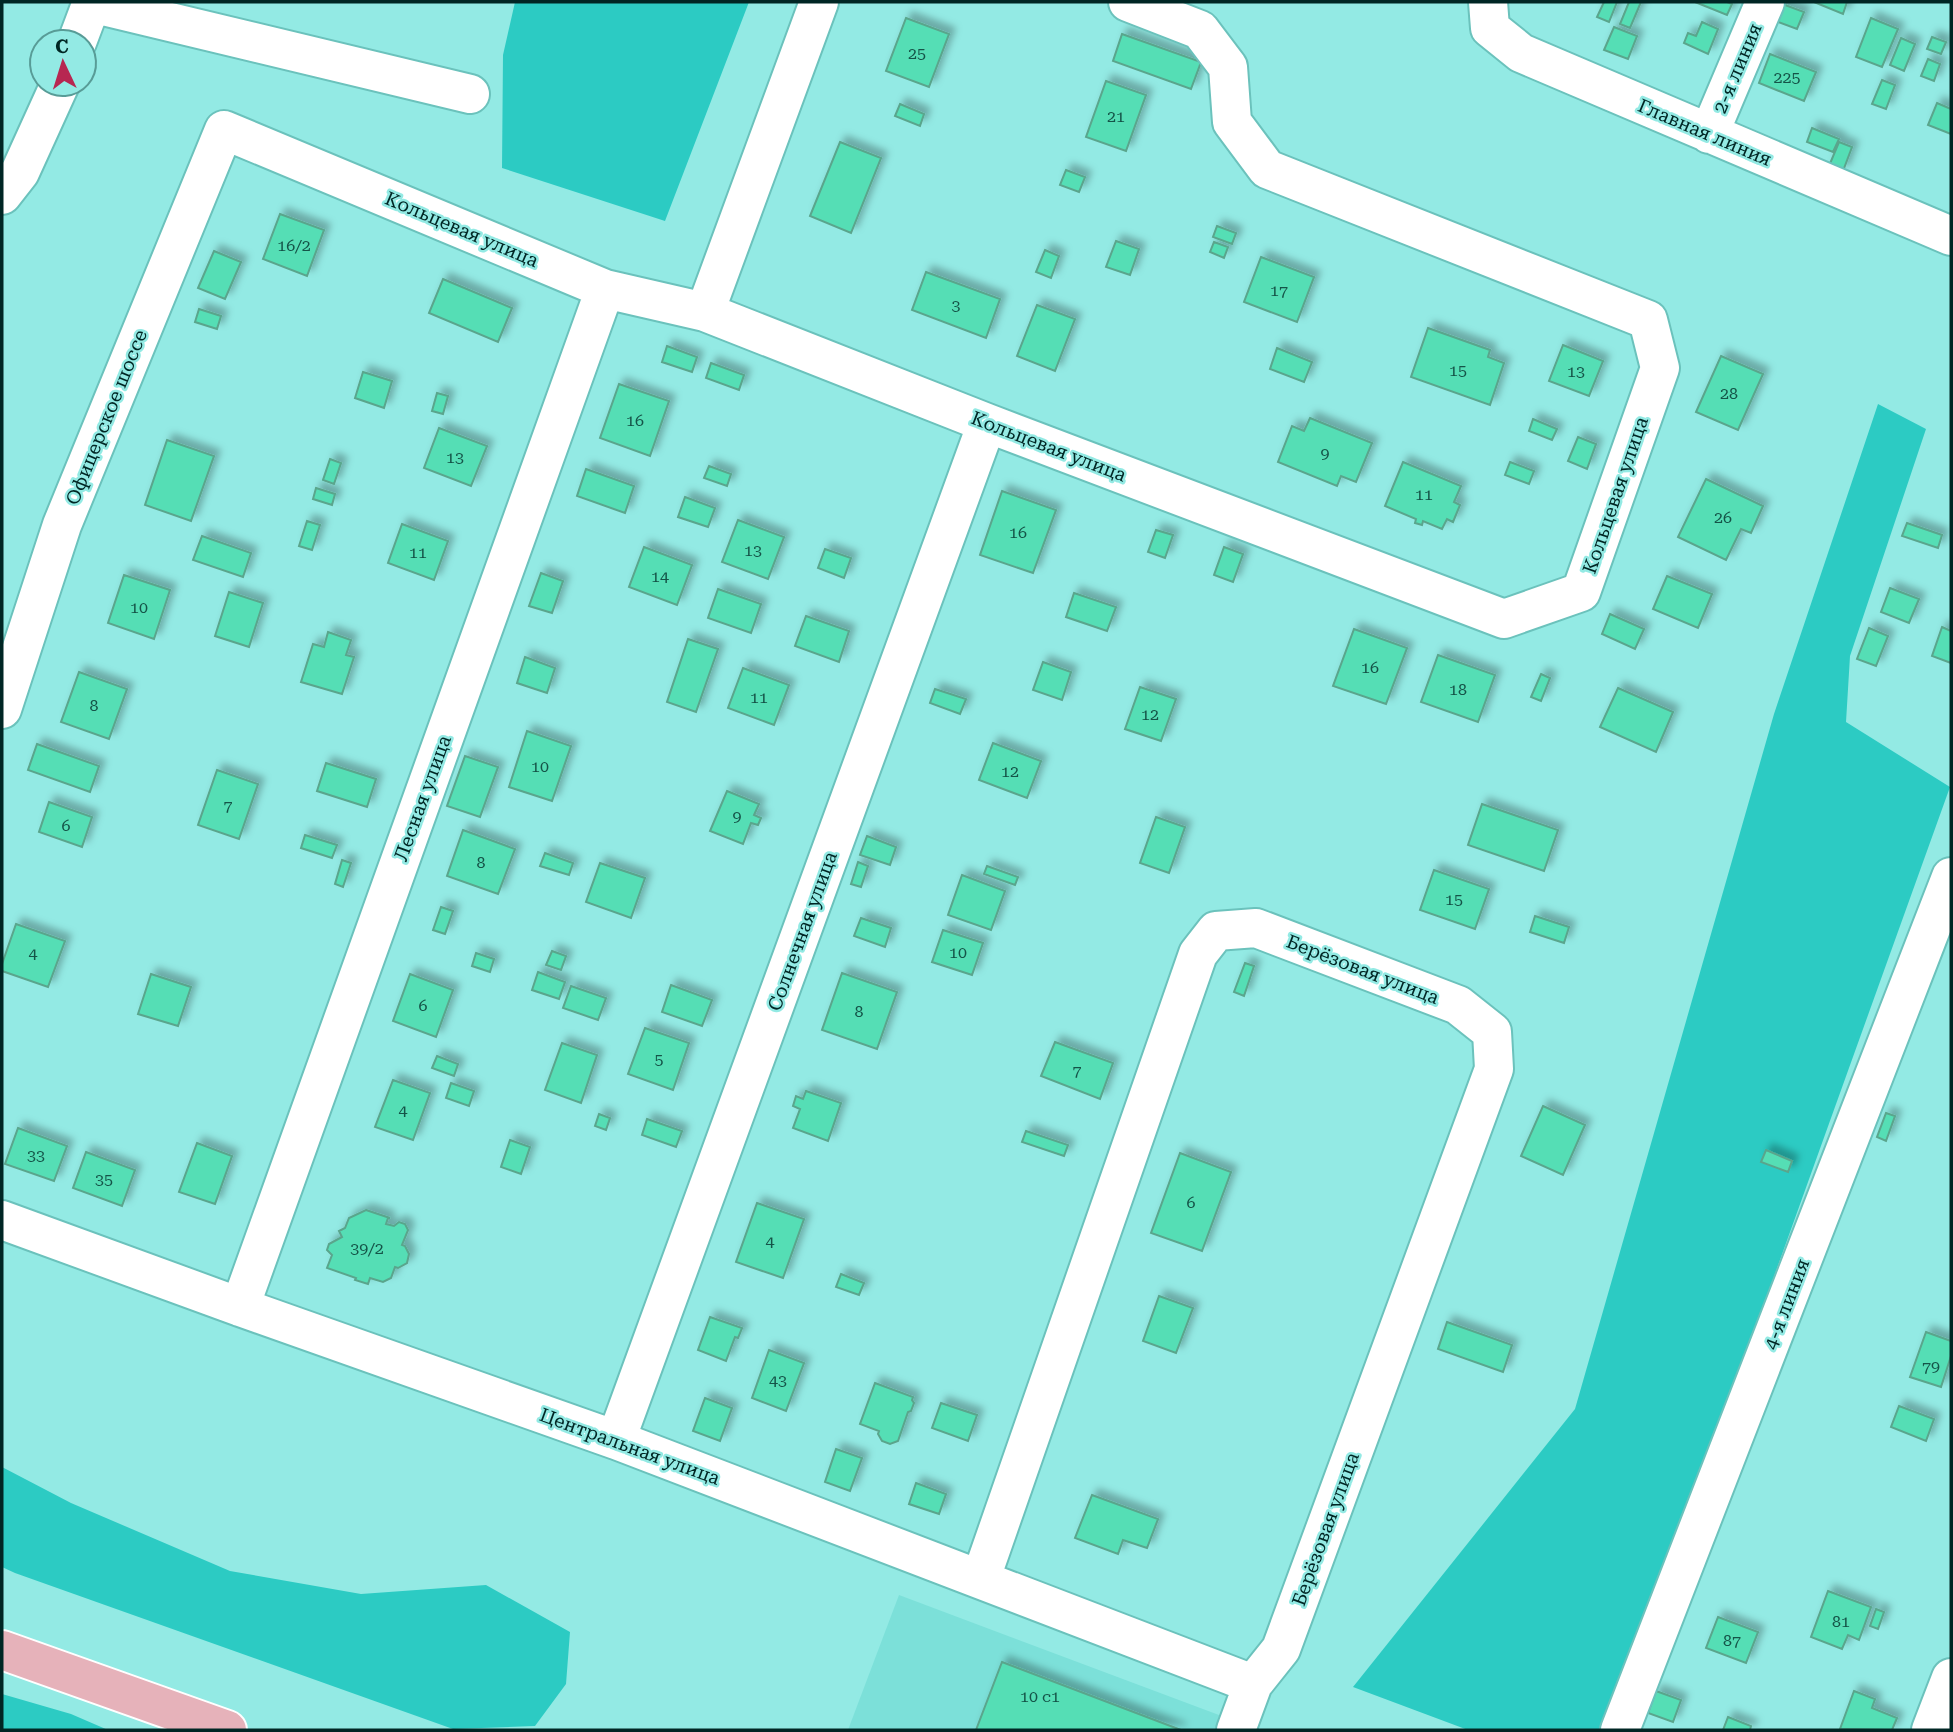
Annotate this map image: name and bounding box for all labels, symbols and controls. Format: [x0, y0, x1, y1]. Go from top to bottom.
street label: 2-я линия [1708, 20, 1767, 117]
north arrow [28, 28, 98, 98]
text: С [54, 35, 69, 58]
house number: 25 [908, 44, 926, 63]
house number: 225 [1774, 68, 1800, 87]
street label: Главная линия [1635, 94, 1775, 171]
house number: 21 [1107, 107, 1125, 126]
street label: Кольцевая улица [382, 187, 543, 272]
house number: 16/2 [277, 236, 311, 255]
house number: 17 [1270, 281, 1288, 300]
house number: 3 [952, 296, 961, 315]
street label: Офицерское шоссе [61, 326, 152, 508]
house number: 15 [1449, 361, 1467, 380]
house number: 13 [1567, 362, 1585, 381]
house number: 28 [1720, 384, 1738, 403]
street label: Кольцевая улица [968, 406, 1130, 487]
house number: 16 [626, 411, 644, 430]
street label: Кольцевая улица [1578, 413, 1653, 577]
house number: 9 [1321, 444, 1330, 463]
house number: 13 [446, 448, 464, 467]
house number: 11 [1415, 485, 1433, 504]
house number: 26 [1714, 508, 1732, 527]
house number: 16 [1009, 523, 1027, 542]
house number: 13 [744, 541, 762, 560]
house number: 11 [409, 543, 427, 562]
house number: 14 [651, 567, 669, 586]
house number: 10 [130, 598, 148, 617]
house number: 16 [1361, 658, 1379, 677]
house number: 18 [1449, 680, 1467, 699]
house number: 11 [750, 688, 768, 707]
house number: 8 [90, 696, 99, 715]
house number: 12 [1141, 705, 1159, 724]
street label: Лесная улица [389, 731, 456, 864]
house number: 10 [531, 757, 549, 776]
house number: 12 [1001, 762, 1019, 781]
house number: 7 [224, 796, 233, 815]
house number: 9 [733, 807, 742, 826]
house number: 6 [62, 816, 71, 835]
street label: Солнечная улица [763, 848, 842, 1014]
house number: 8 [477, 853, 486, 872]
house number: 15 [1445, 890, 1463, 909]
street label: Берёзовая улица [1283, 930, 1443, 1009]
house number: 10 [949, 943, 967, 962]
house number: 4 [29, 944, 38, 963]
house number: 6 [419, 996, 428, 1015]
house number: 8 [855, 1002, 864, 1021]
house number: 5 [655, 1050, 664, 1069]
house number: 7 [1073, 1061, 1082, 1080]
house number: 4 [399, 1101, 408, 1120]
house number: 33 [27, 1146, 45, 1165]
house number: 35 [95, 1170, 113, 1189]
house number: 6 [1187, 1193, 1196, 1212]
house number: 4 [766, 1232, 775, 1251]
house number: 39/2 [350, 1239, 384, 1258]
street label: 4-я линия [1759, 1255, 1814, 1353]
house number: 79 [1922, 1357, 1940, 1376]
house number: 43 [769, 1371, 787, 1390]
street label: Центральная улица [536, 1403, 724, 1490]
street label: Берёзовая улица [1287, 1449, 1364, 1609]
house number: 81 [1832, 1612, 1850, 1631]
house number: 87 [1723, 1631, 1741, 1650]
house number: 10 с1 [1020, 1687, 1060, 1706]

